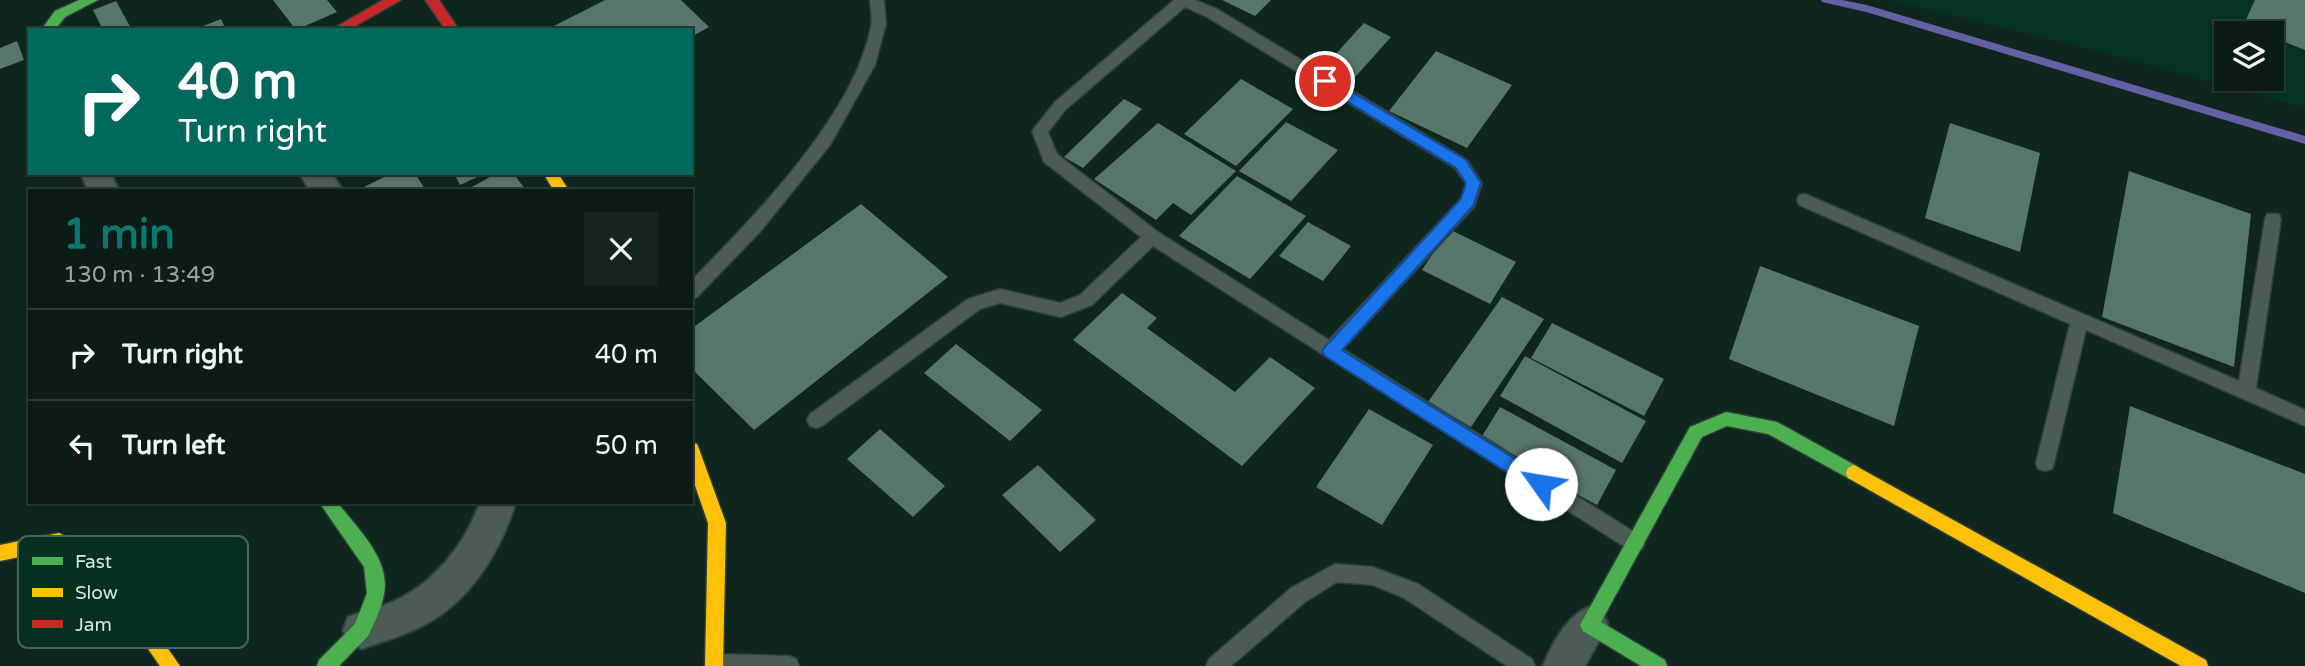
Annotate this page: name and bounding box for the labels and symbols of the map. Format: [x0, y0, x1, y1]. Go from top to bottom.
pin [1295, 51, 1355, 111]
position arrow [1504, 447, 1578, 521]
legend [18, 536, 248, 648]
text: Fast [75, 551, 112, 573]
text: Slow [75, 582, 118, 604]
text: Jam [75, 614, 112, 636]

